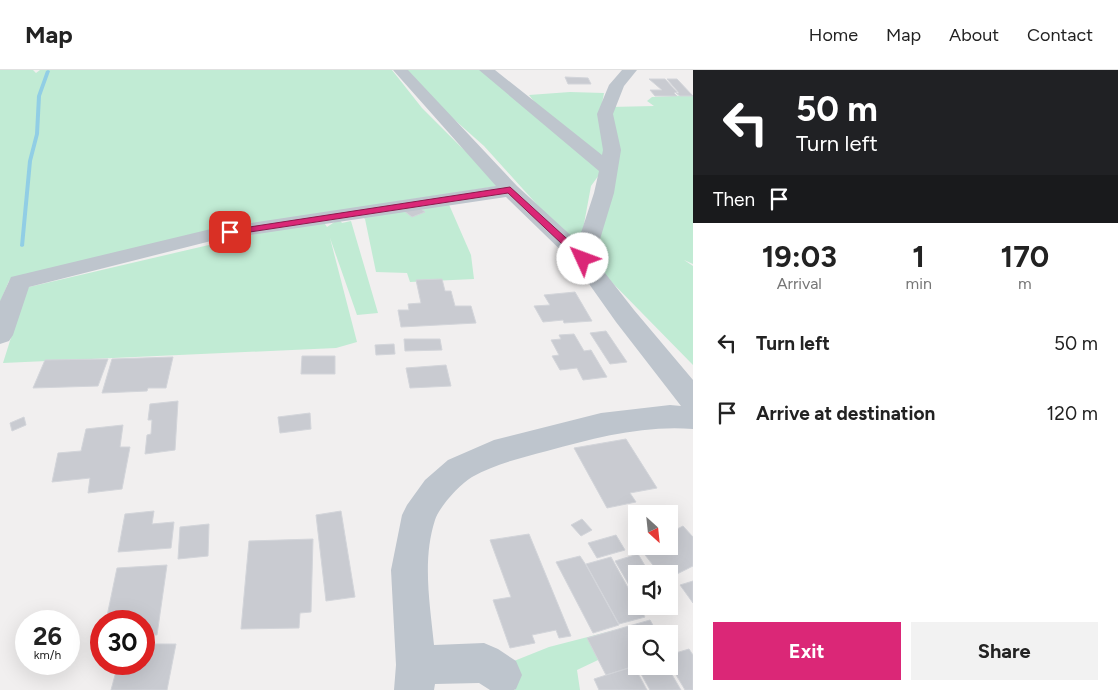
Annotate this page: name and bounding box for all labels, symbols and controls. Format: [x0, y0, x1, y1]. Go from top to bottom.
text: Map [25, 20, 73, 49]
text: Home [809, 24, 858, 46]
text: Map [886, 24, 921, 46]
text: About [949, 24, 999, 46]
text: Contact [1027, 24, 1093, 46]
text: 50 m [796, 88, 878, 130]
icon: left [713, 90, 778, 155]
text: Turn left [796, 130, 878, 157]
icon: arrive [765, 185, 793, 213]
text: Then [713, 188, 755, 211]
pin [209, 211, 251, 253]
icon: arrive [216, 218, 244, 246]
position arrow [556, 232, 608, 284]
text: 19:03 [762, 238, 837, 275]
text: 1 [912, 238, 925, 275]
text: 170 [1001, 238, 1049, 275]
text: Arrival [777, 274, 822, 293]
text: min [906, 274, 932, 293]
text: m [1018, 274, 1032, 293]
icon: left [713, 329, 741, 357]
text: Turn left [756, 332, 830, 355]
text: 50 m [1054, 332, 1098, 355]
icon: arrive [713, 399, 741, 427]
text: Arrive at destination [756, 402, 935, 425]
text: 120 m [1046, 402, 1098, 425]
north arrow [628, 505, 678, 555]
map controls [628, 505, 678, 675]
button: sound [628, 565, 678, 615]
speed limit sign: 30 [90, 610, 155, 675]
text: 26 [33, 621, 62, 651]
button: Exit [713, 622, 901, 680]
button: Share [911, 622, 1098, 680]
button: search [628, 625, 678, 675]
text: km/h [34, 648, 61, 662]

